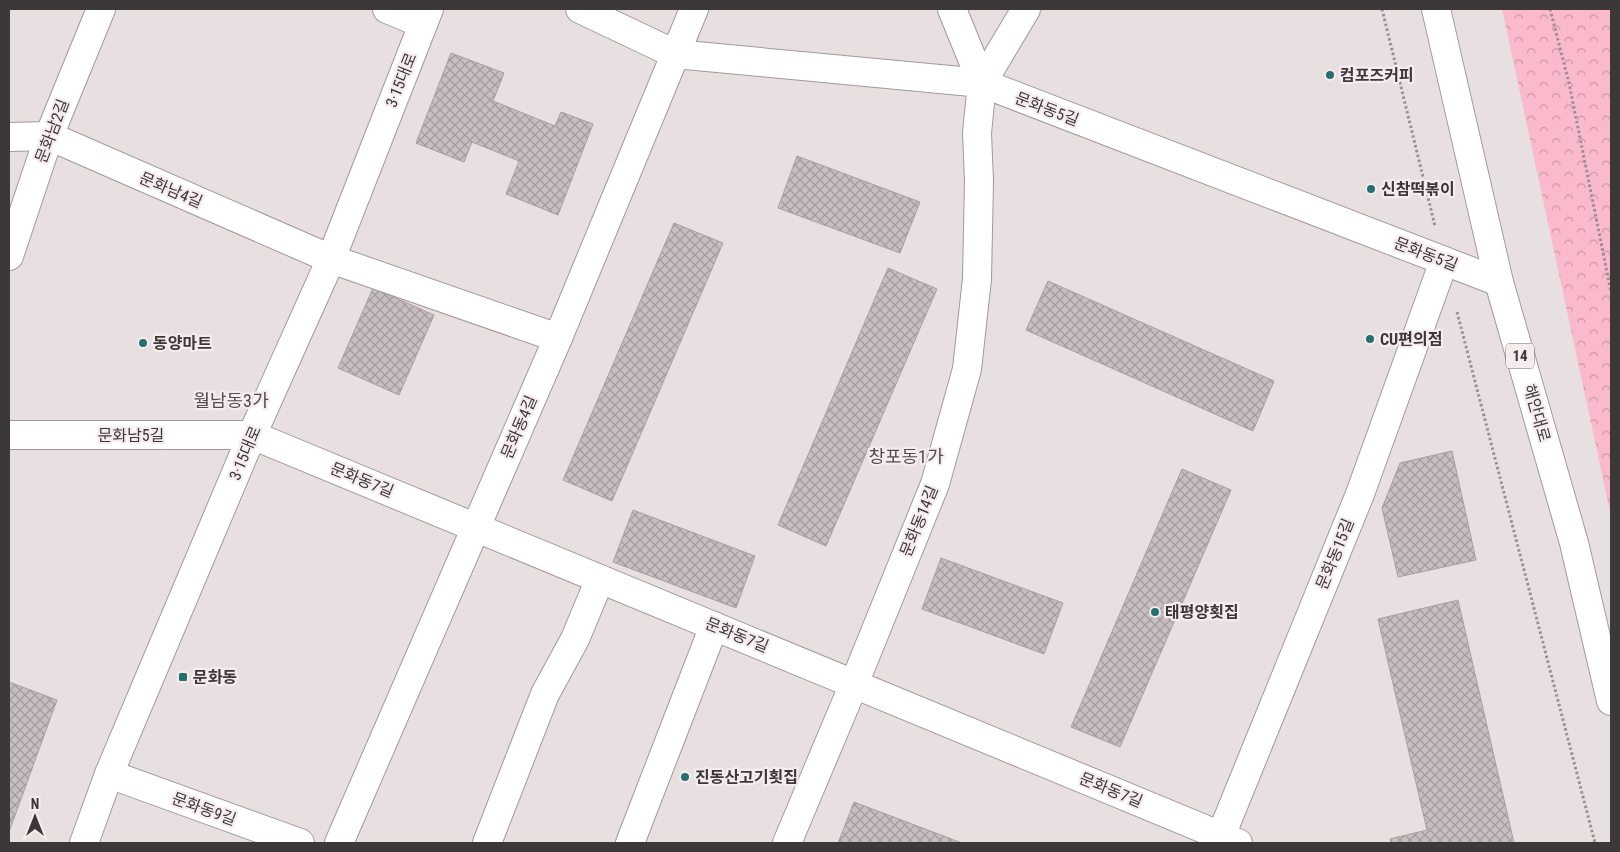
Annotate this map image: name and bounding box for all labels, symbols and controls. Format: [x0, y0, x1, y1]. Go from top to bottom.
street label: 3·15대로 [382, 50, 421, 110]
place label: 컴포즈커피 [1340, 66, 1414, 85]
marker: 컴포즈커피 [1324, 69, 1336, 81]
street label: 문화동5길 [1012, 88, 1082, 130]
street label: 문화남2길 [31, 96, 73, 166]
street label: 문화남4길 [137, 168, 205, 212]
place label: 신참떡볶이 [1381, 180, 1455, 199]
marker: 신참떡볶이 [1365, 183, 1377, 195]
street label: 문화동5길 [1391, 233, 1461, 275]
place label: CU편의점 [1380, 330, 1442, 349]
marker: CU편의점 [1364, 333, 1376, 345]
place label: 동양마트 [153, 334, 212, 353]
marker: 동양마트 [137, 337, 149, 349]
road number: 14 [1506, 344, 1534, 368]
street label: 해안대로 [1520, 382, 1554, 444]
district label: 월남동3가 [193, 390, 269, 411]
street label: 문화동4길 [497, 393, 541, 461]
street label: 3·15대로 [225, 423, 265, 483]
street label: 문화남5길 [98, 426, 164, 445]
district label: 창포동1가 [868, 446, 944, 467]
street label: 문화동7길 [327, 459, 397, 501]
street label: 문화동14길 [896, 483, 942, 559]
street label: 문화동15길 [1312, 516, 1358, 592]
place label: 태평양횟집 [1165, 603, 1239, 622]
marker: 태평양횟집 [1149, 606, 1161, 618]
street label: 문화동7길 [702, 614, 772, 656]
place label: 문화동 [193, 668, 237, 687]
marker: 문화동 [177, 671, 189, 683]
place label: 진동산고기횟집 [695, 768, 798, 787]
street label: 문화동7길 [1076, 769, 1146, 811]
marker: 진동산고기횟집 [679, 771, 691, 783]
street label: 문화동9길 [169, 789, 239, 829]
north arrow [10, 792, 60, 842]
text: N [31, 796, 39, 812]

